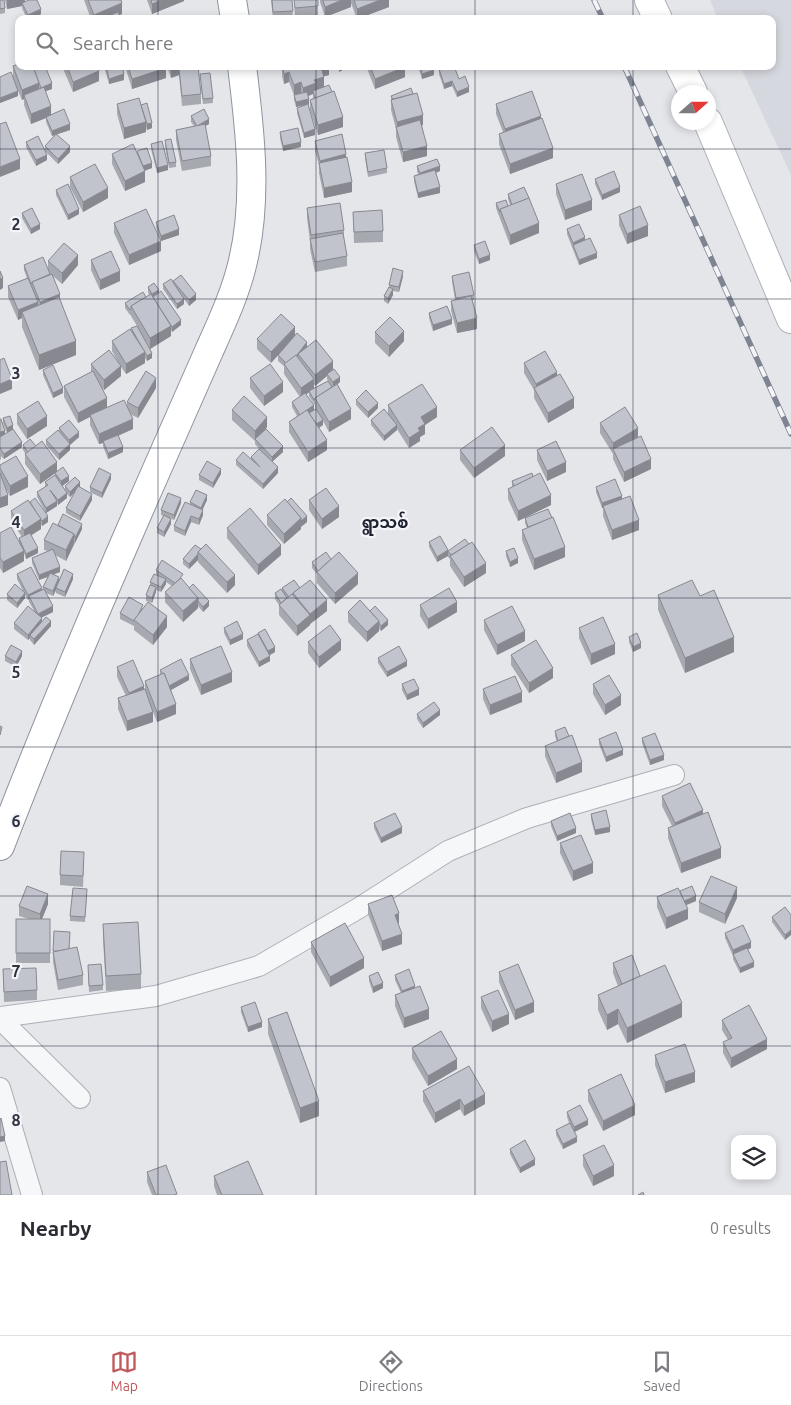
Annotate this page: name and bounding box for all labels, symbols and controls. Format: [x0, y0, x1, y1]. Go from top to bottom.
search box [15, 15, 776, 70]
icon: search [33, 29, 61, 57]
text: Search here [73, 32, 173, 54]
north arrow [671, 85, 716, 130]
text: 2 [11, 215, 21, 233]
text: 3 [11, 364, 21, 382]
district label: ရွာသစ် [362, 511, 408, 536]
text: 4 [11, 513, 21, 531]
text: 5 [11, 663, 21, 681]
text: 6 [11, 812, 21, 830]
text: 7 [11, 962, 21, 980]
text: 8 [11, 1111, 21, 1129]
map controls [731, 1135, 776, 1180]
button: layers [731, 1135, 776, 1180]
text: Nearby [20, 1216, 91, 1240]
text: 0 results [710, 1219, 771, 1237]
tab: Map [110, 1348, 138, 1394]
tab: Directions [359, 1348, 423, 1394]
tab: Saved [643, 1348, 681, 1394]

